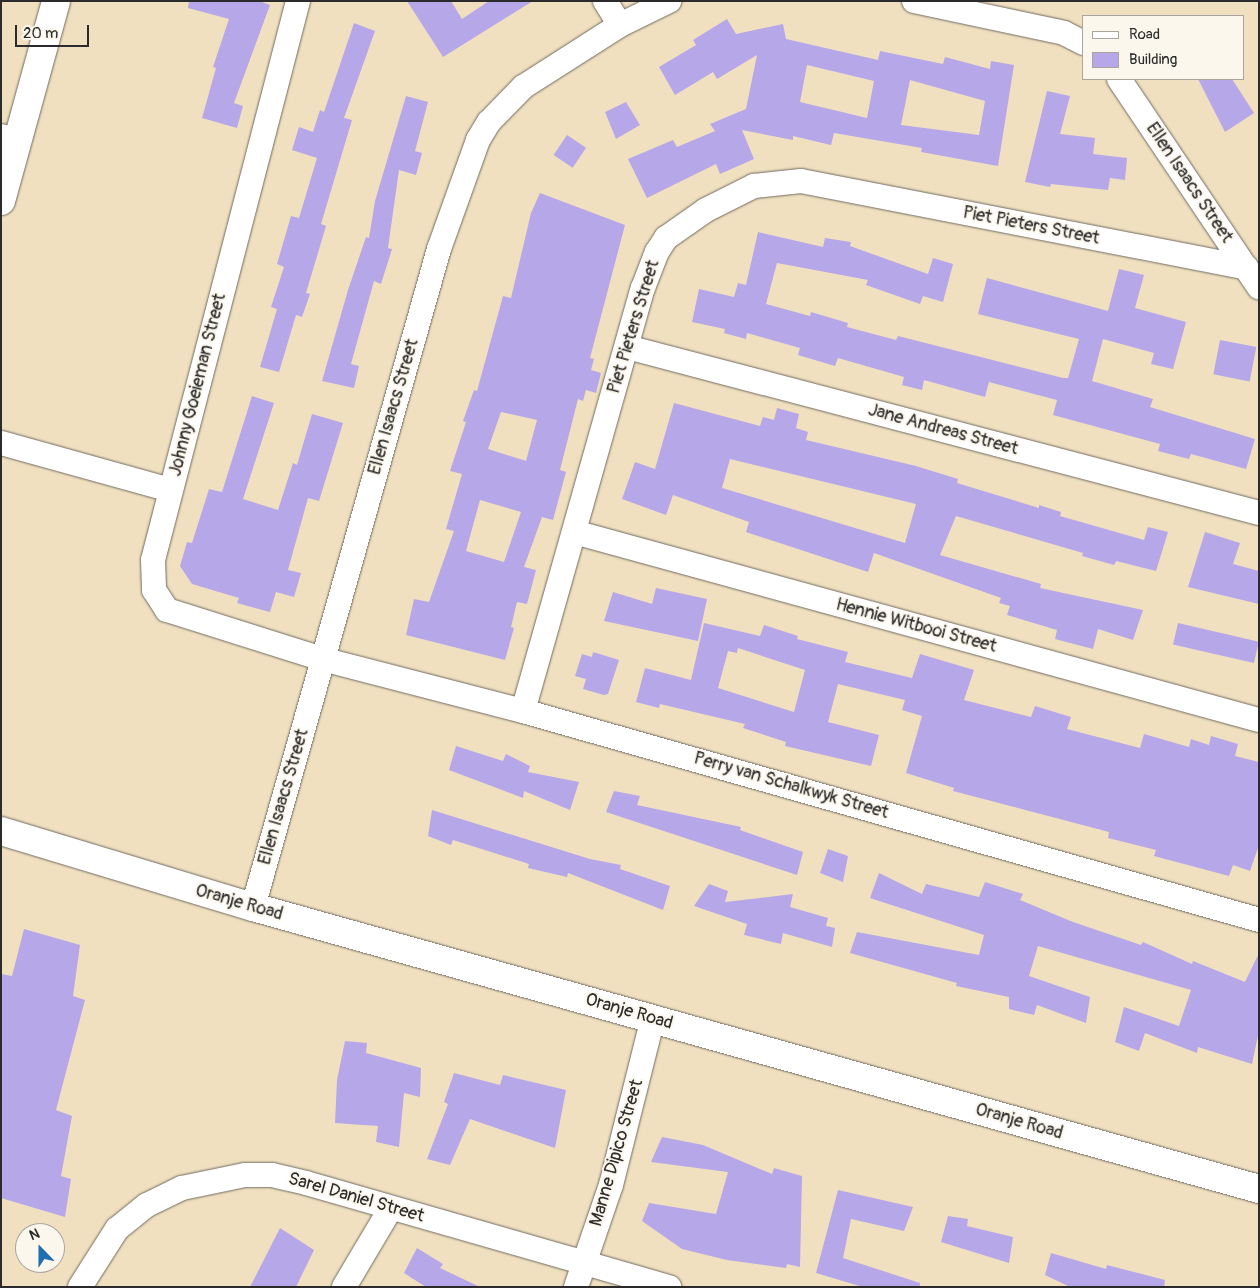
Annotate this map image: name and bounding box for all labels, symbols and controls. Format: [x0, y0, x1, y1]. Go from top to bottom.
scale bar [18, 15, 91, 47]
legend [1082, 15, 1245, 80]
text: 20 m [23, 24, 58, 43]
text: Road [1129, 25, 1160, 44]
text: Building [1129, 50, 1177, 69]
street label: Ellen Isaacs Street [1141, 119, 1237, 247]
street label: Piet Pieters Street [961, 202, 1101, 250]
street label: Piet Pieters Street [603, 258, 665, 396]
street label: Johnny Goeieman Street [165, 291, 231, 479]
street label: Ellen Isaacs Street [364, 337, 424, 477]
street label: Jane Andreas Street [866, 400, 1020, 460]
street label: Hennie Witbooi Street [833, 594, 999, 658]
street label: Ellen Isaacs Street [254, 727, 314, 867]
street label: Perry van Schalkwyk Street [691, 748, 891, 824]
street label: Oranje Road [193, 880, 285, 926]
street label: Oranje Road [583, 989, 675, 1035]
street label: Manne Dipico Street [586, 1077, 648, 1229]
street label: Oranje Road [973, 1099, 1065, 1145]
street label: Sarel Daniel Street [286, 1168, 426, 1228]
north arrow [15, 1223, 65, 1273]
text: N [27, 1225, 42, 1244]

